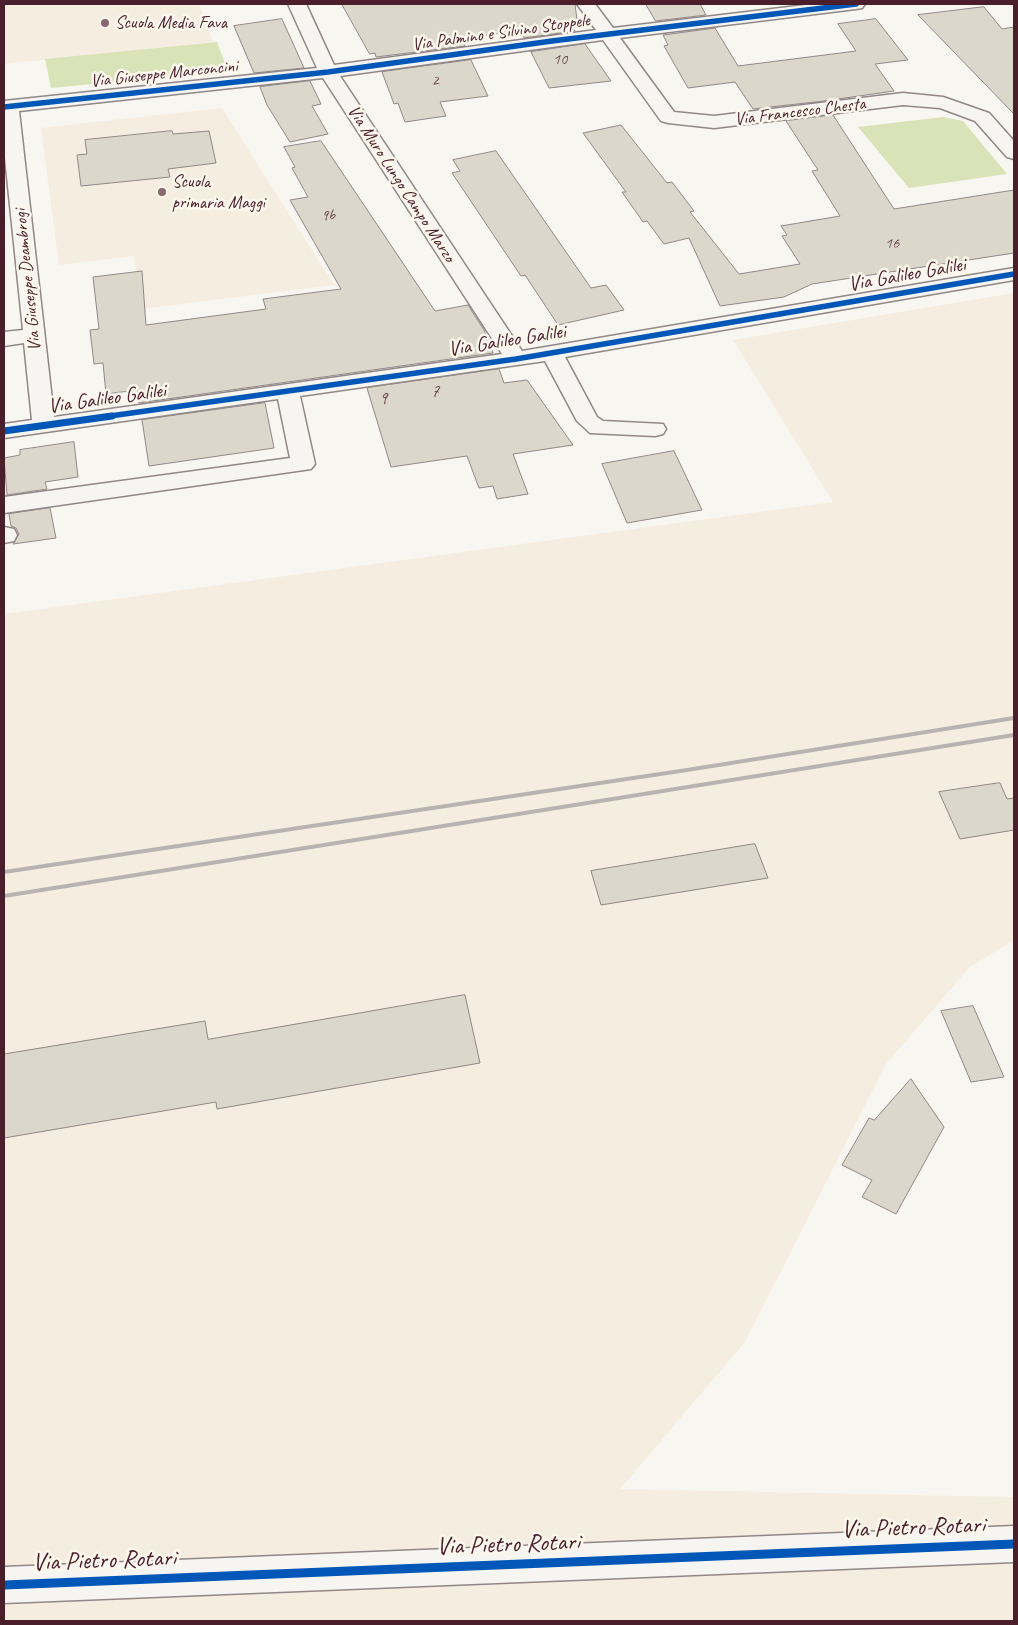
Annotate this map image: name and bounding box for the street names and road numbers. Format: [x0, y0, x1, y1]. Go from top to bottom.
street label: Via Palmino e Silvino Stoppele [411, 10, 591, 56]
street label: Via Giuseppe Marconcini [89, 56, 239, 92]
street label: Via Francesco Chesta [733, 93, 867, 131]
street label: Via Muro Lungo Campo Marzo [342, 102, 460, 266]
street label: Via Giuseppe Deambrogi [10, 208, 46, 352]
street label: Via Galileo Galilei [846, 252, 968, 298]
street label: Via Galileo Galilei [446, 319, 568, 363]
street label: Via Galileo Galilei [46, 378, 168, 420]
street label: Via Pietro Rotari [841, 1511, 985, 1545]
street label: Via Pietro Rotari [436, 1528, 580, 1562]
street label: Via Pietro Rotari [32, 1544, 176, 1578]

